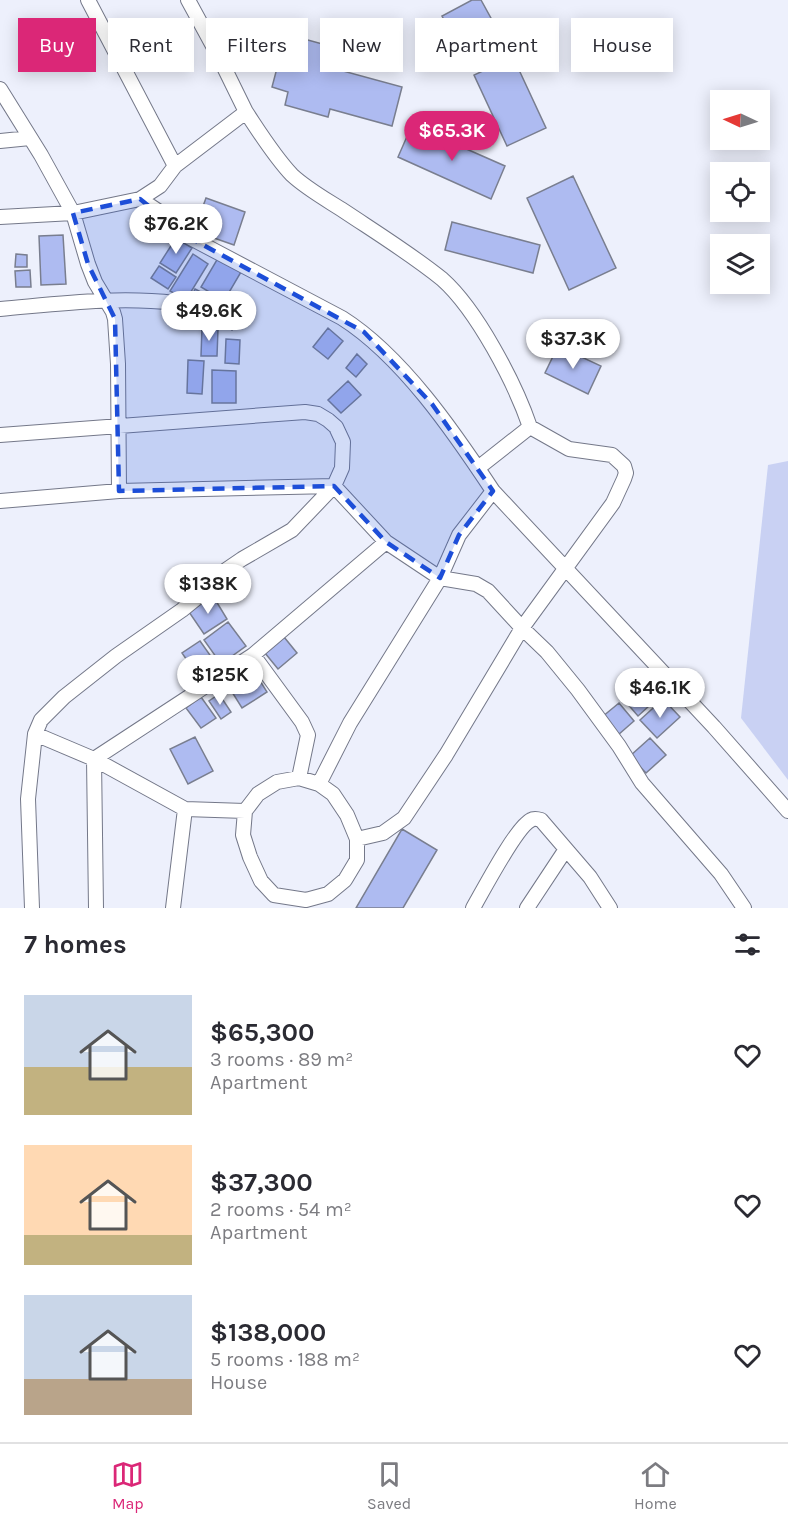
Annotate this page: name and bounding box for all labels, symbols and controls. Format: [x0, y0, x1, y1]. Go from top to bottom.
chip: Buy [18, 18, 96, 72]
chip: Rent [108, 18, 194, 72]
chip: Filters [206, 18, 308, 72]
chip: New [320, 18, 403, 72]
chip: Apartment [415, 18, 559, 72]
chip: House [571, 18, 673, 72]
north arrow [710, 90, 770, 150]
map controls [710, 90, 770, 294]
pin: $65.3K [403, 111, 501, 162]
text: $65.3K [418, 119, 486, 142]
button: locate [710, 162, 770, 222]
pin: $76.2K [127, 204, 225, 255]
text: $76.2K [143, 212, 209, 235]
button: layers [710, 234, 770, 294]
pin: $49.6K [160, 291, 258, 342]
text: $49.6K [175, 299, 243, 322]
pin: $37.3K [524, 319, 622, 370]
text: $37.3K [540, 327, 606, 350]
pin: $138K [166, 564, 250, 615]
text: $138K [178, 572, 238, 595]
pin: $125K [178, 655, 262, 706]
text: $125K [191, 663, 249, 686]
pin: $46.1K [611, 668, 709, 719]
text: $46.1K [629, 676, 691, 699]
icon: filters [731, 928, 764, 961]
text: 7 homes [24, 929, 127, 960]
text: $65,300 [210, 1017, 314, 1048]
icon: home [72, 1019, 144, 1091]
icon: heart [731, 1039, 764, 1072]
text: 3 rooms · 89 m² [210, 1048, 353, 1071]
text: Apartment [210, 1071, 308, 1094]
text: $37,300 [210, 1167, 313, 1198]
icon: home [72, 1169, 144, 1241]
icon: heart [731, 1189, 764, 1222]
text: 2 rooms · 54 m² [210, 1198, 352, 1221]
text: Apartment [210, 1221, 308, 1244]
text: $138,000 [210, 1317, 326, 1348]
icon: home [72, 1319, 144, 1391]
icon: heart [731, 1339, 764, 1372]
text: 5 rooms · 188 m² [210, 1348, 360, 1371]
text: House [210, 1371, 267, 1394]
tab: Map [111, 1458, 144, 1513]
tab: Saved [367, 1458, 411, 1513]
tab: Home [634, 1458, 677, 1513]

